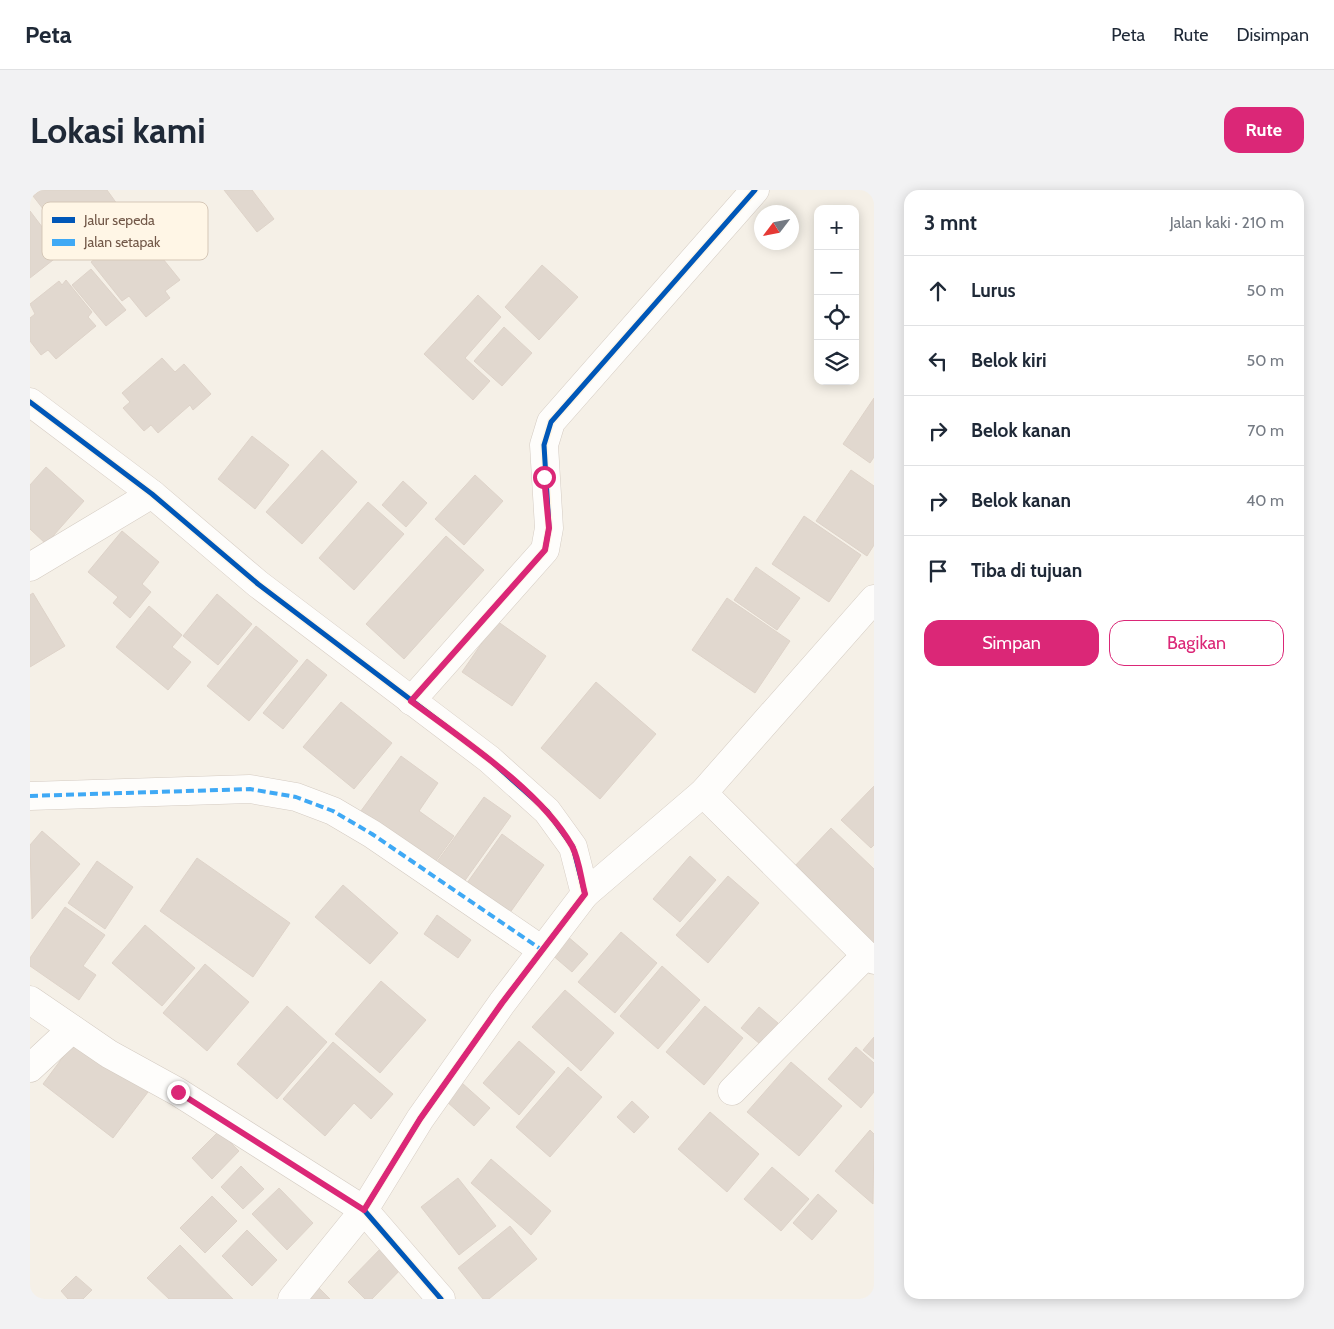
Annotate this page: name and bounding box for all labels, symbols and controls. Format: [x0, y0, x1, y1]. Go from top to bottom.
text: Peta [25, 20, 72, 49]
text: Peta [1111, 24, 1145, 46]
text: Rute [1173, 24, 1208, 46]
text: Disimpan [1236, 24, 1309, 46]
button: Rute [1224, 107, 1304, 153]
text: Lokasi kami [30, 109, 206, 152]
legend [42, 202, 208, 260]
north arrow [754, 205, 799, 250]
map controls [814, 205, 859, 385]
button: + [814, 205, 859, 250]
text: 3 mnt [924, 210, 977, 235]
text: Jalur sepeda [83, 211, 155, 229]
text: Jalan kaki · 210 m [1170, 213, 1284, 232]
text: Jalan setapak [83, 233, 161, 251]
button: − [814, 250, 859, 295]
icon: ahead [924, 277, 952, 305]
text: Lurus [971, 279, 1016, 302]
text: 50 m [1247, 281, 1284, 300]
button: locate [814, 295, 859, 340]
button: layers [814, 340, 859, 385]
icon: left [924, 347, 952, 375]
text: Belok kiri [971, 349, 1047, 372]
text: 50 m [1247, 351, 1284, 370]
icon: right [924, 417, 952, 445]
text: Belok kanan [971, 419, 1071, 442]
text: 70 m [1247, 421, 1284, 440]
route start [533, 466, 556, 489]
icon: right [924, 487, 952, 515]
text: Belok kanan [971, 489, 1071, 512]
text: 40 m [1246, 491, 1284, 510]
icon: arrive [924, 557, 952, 585]
text: Tiba di tujuan [971, 559, 1082, 582]
button: Simpan [924, 620, 1099, 666]
button: Bagikan [1109, 620, 1284, 666]
route end [167, 1081, 190, 1104]

